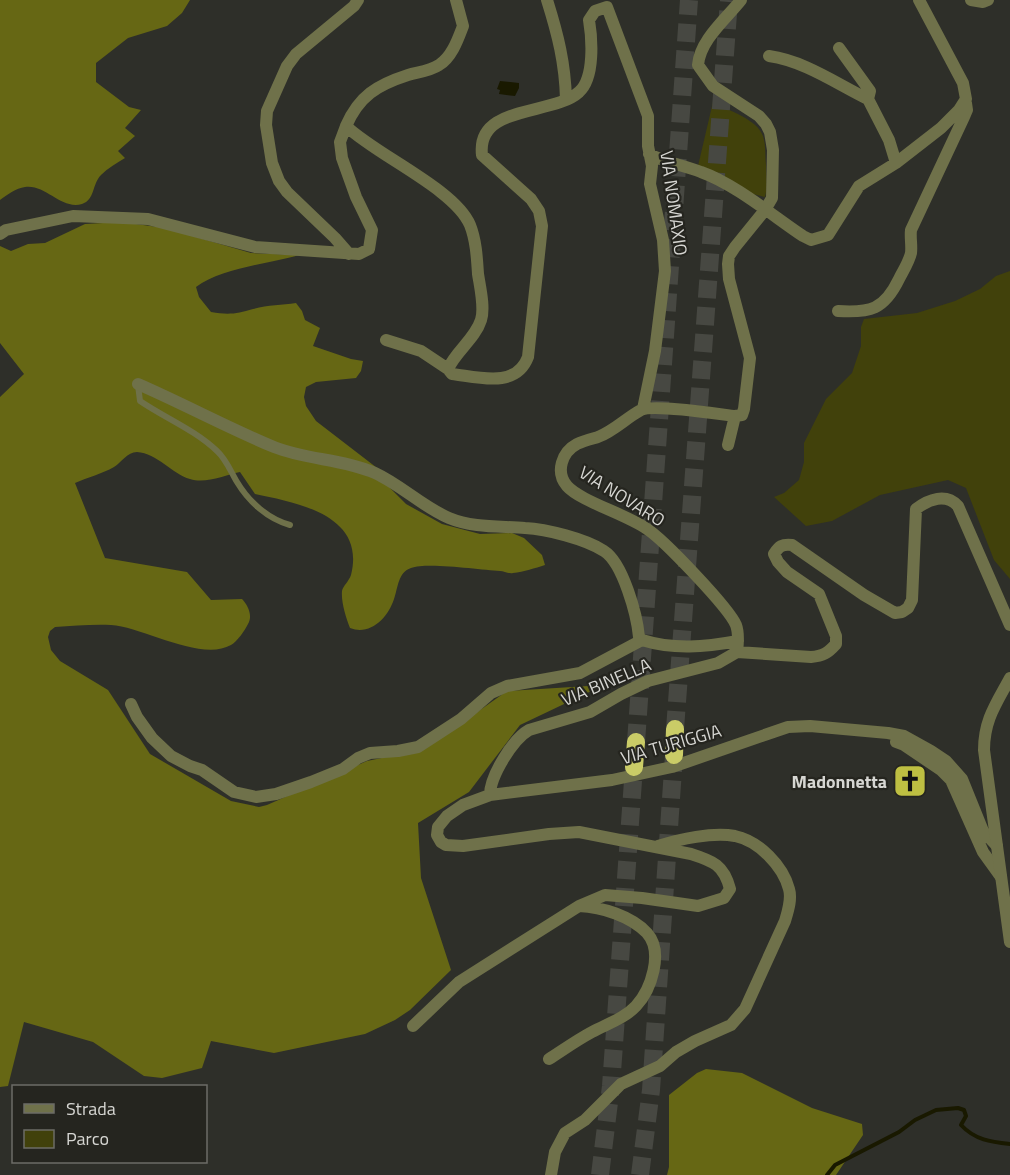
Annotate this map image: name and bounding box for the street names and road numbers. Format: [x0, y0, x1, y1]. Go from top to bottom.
street label: VIA NOMAXIO [653, 149, 695, 257]
street label: VIA NOVARO [574, 459, 670, 533]
street label: VIA BINELLA [557, 651, 655, 713]
street label: VIA TURIGGIA [618, 717, 725, 771]

